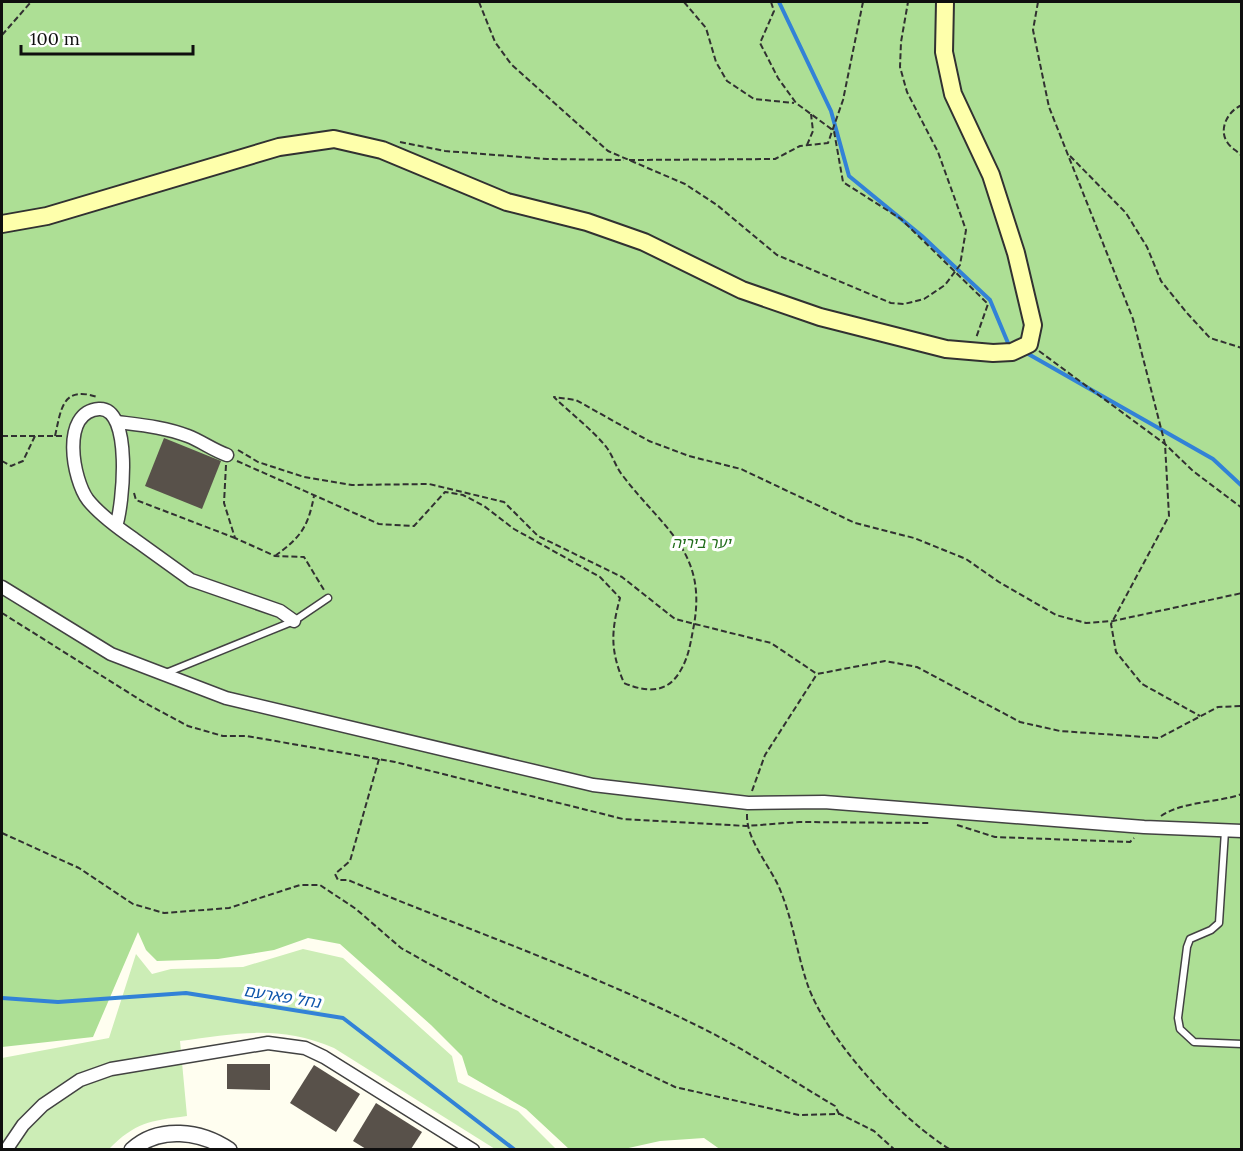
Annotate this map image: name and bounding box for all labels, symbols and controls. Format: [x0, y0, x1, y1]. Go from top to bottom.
scale bar [21, 18, 194, 56]
text: 100 m [30, 27, 80, 50]
park label: יער ביריה [671, 533, 732, 552]
water label: נחל פארעם [242, 980, 323, 1012]

